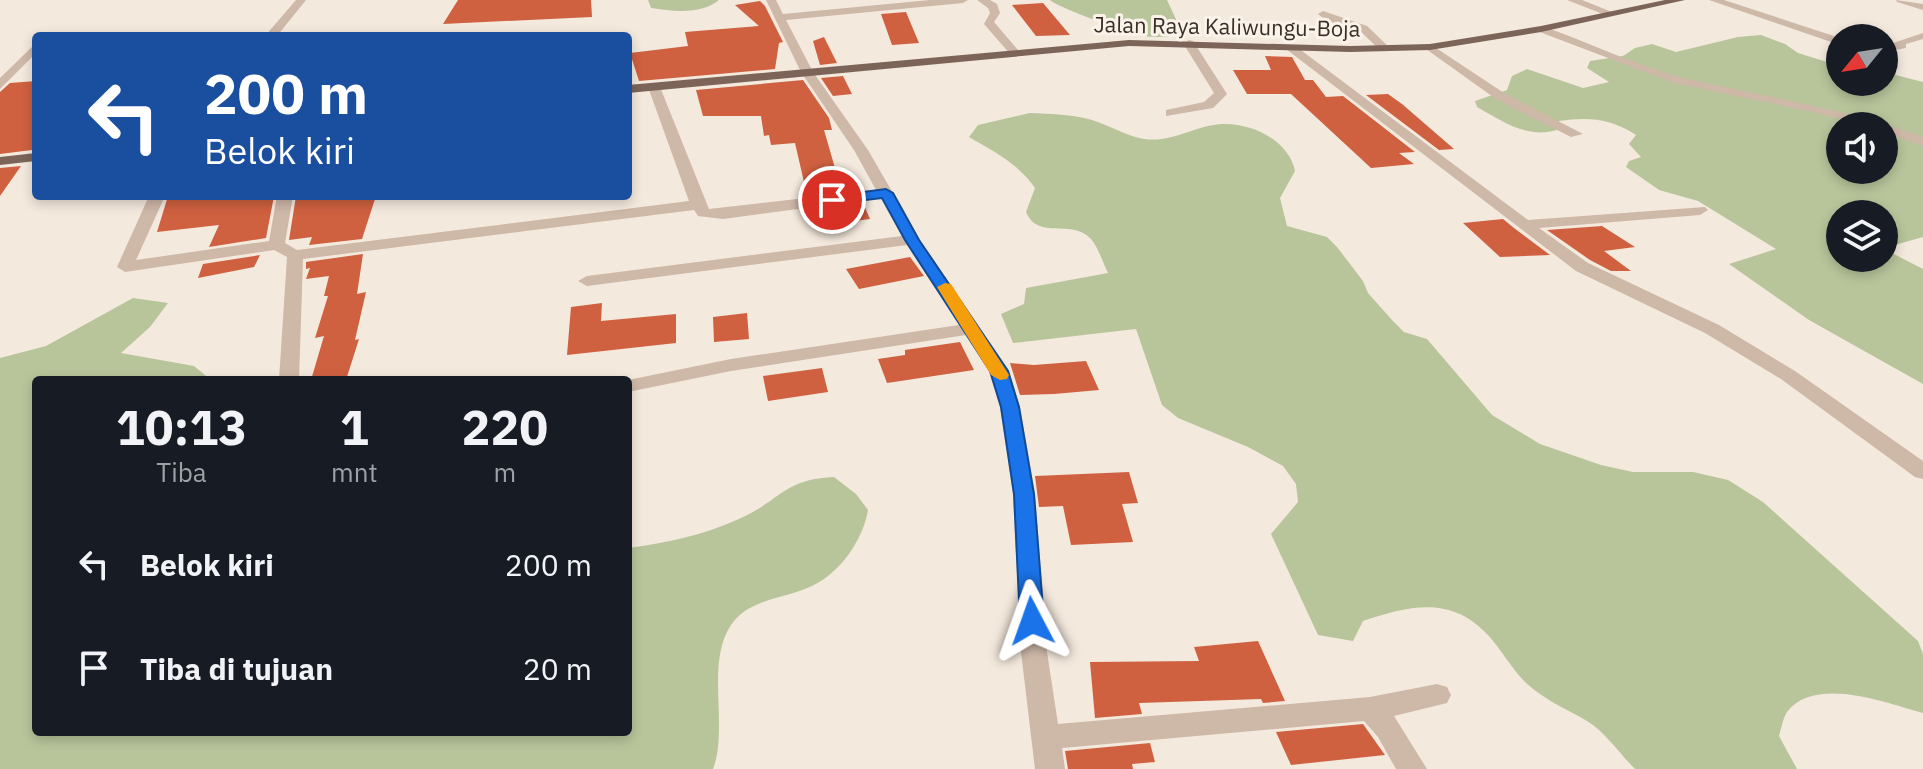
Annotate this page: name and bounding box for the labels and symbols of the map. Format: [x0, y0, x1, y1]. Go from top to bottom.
street label: Jalan Raya Kaliwungu-Boja [1093, 9, 1361, 43]
north arrow [1826, 24, 1898, 96]
pin [798, 166, 866, 234]
position arrow [990, 579, 1074, 663]

